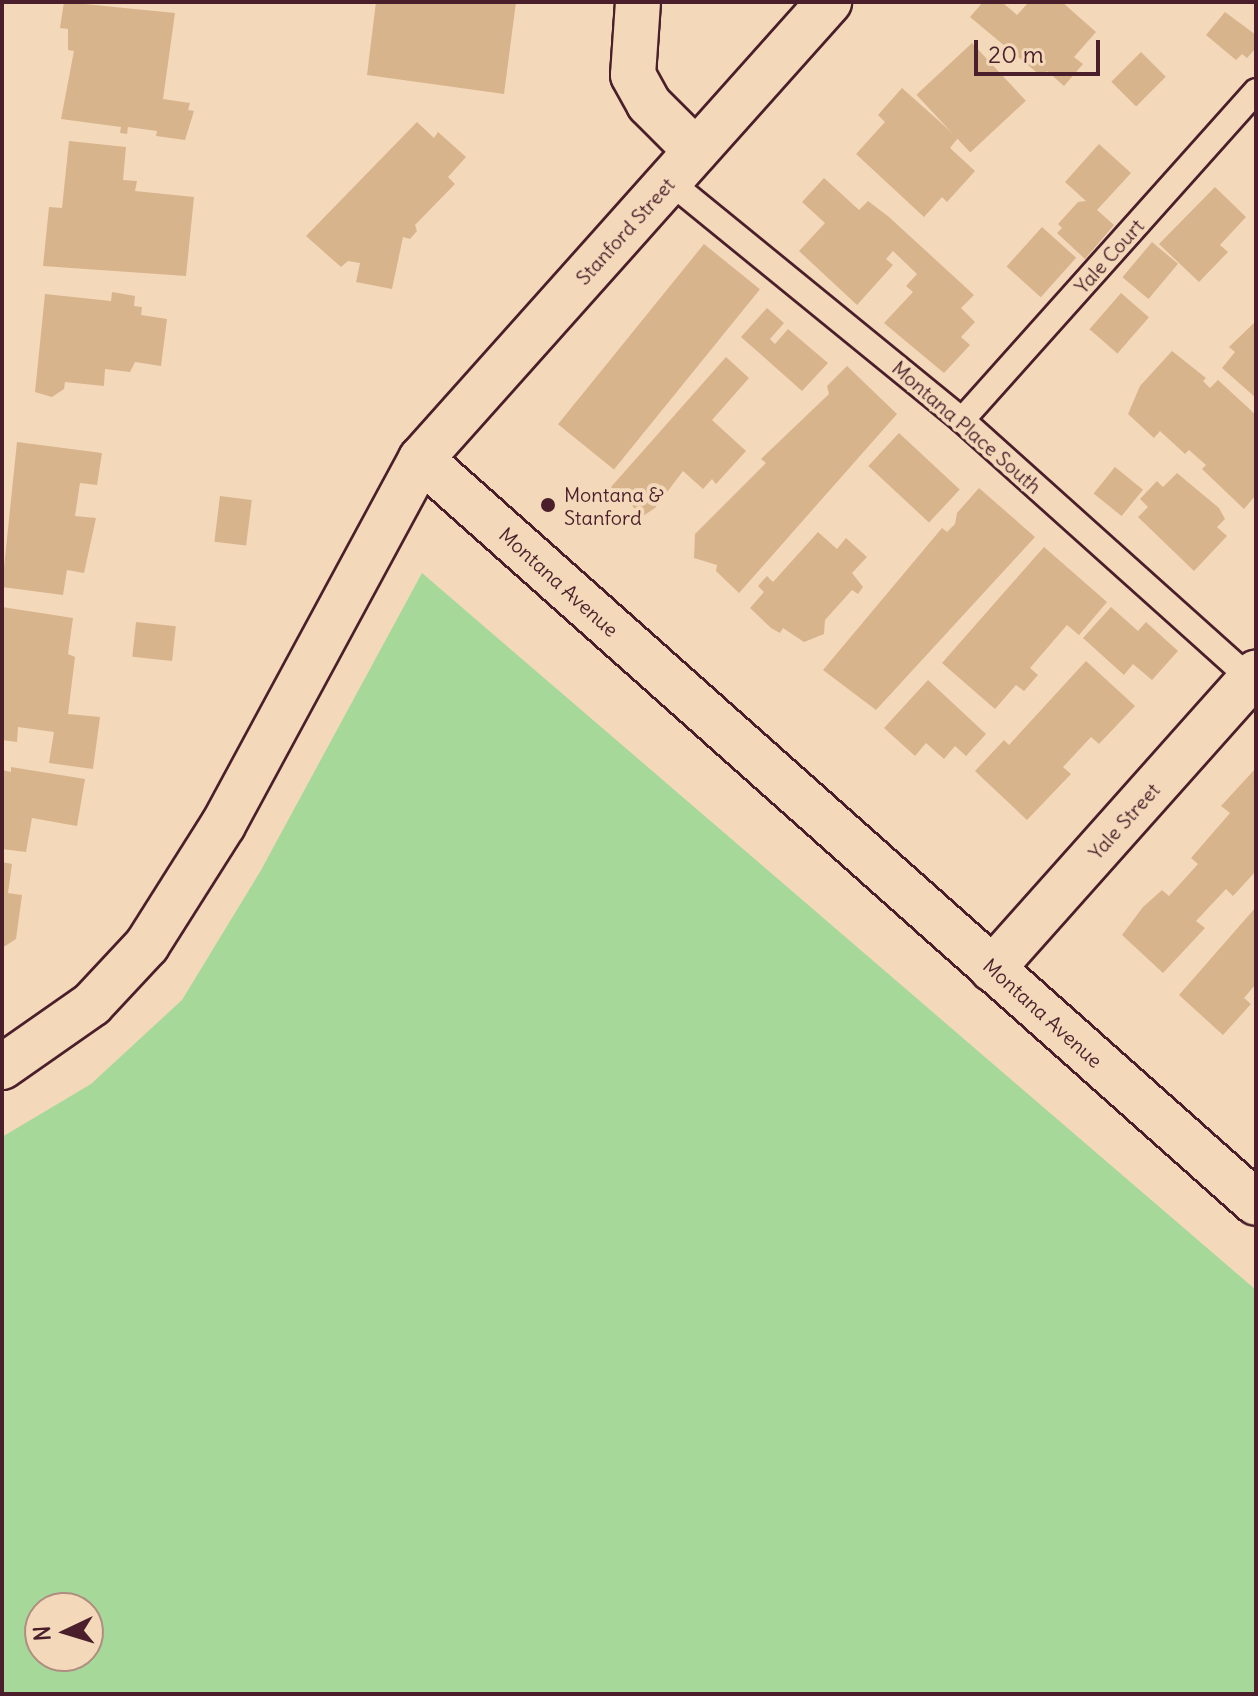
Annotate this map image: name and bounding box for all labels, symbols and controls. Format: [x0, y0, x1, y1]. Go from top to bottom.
scale bar [978, 24, 1104, 74]
text: 20 m [988, 39, 1044, 69]
street label: Stanford Street [571, 173, 679, 289]
street label: Yale Court [1069, 214, 1149, 298]
street label: Montana Place South [887, 356, 1047, 498]
place label: Montana & Stanford [564, 482, 664, 529]
marker: Montana & Stanford [539, 496, 557, 514]
street label: Montana Avenue [495, 522, 623, 642]
street label: Yale Street [1083, 778, 1165, 864]
street label: Montana Avenue [979, 953, 1107, 1073]
north arrow [24, 1592, 104, 1672]
text: N [28, 1625, 57, 1642]

